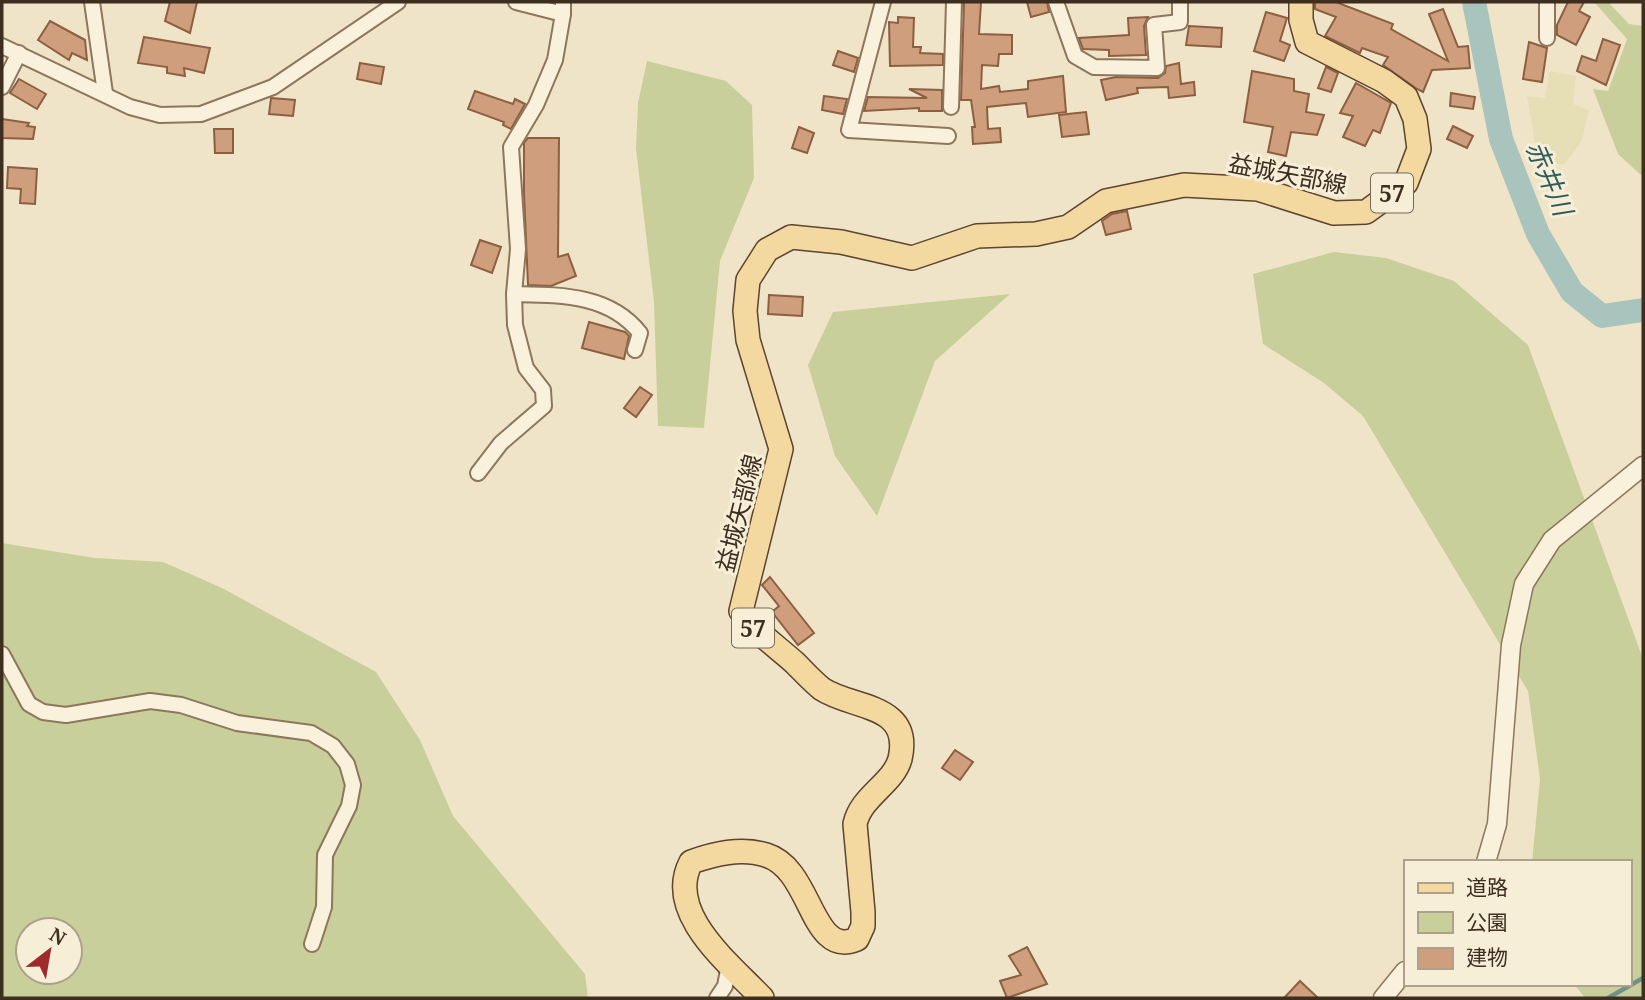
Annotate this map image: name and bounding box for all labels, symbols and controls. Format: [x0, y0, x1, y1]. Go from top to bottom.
water label: 赤井川 [1518, 135, 1583, 224]
street label: 益城矢部線 [1226, 145, 1350, 201]
road number: 57 [1371, 174, 1413, 212]
street label: 益城矢部線 [707, 451, 769, 575]
road number: 57 [732, 608, 774, 648]
legend [1404, 860, 1631, 986]
text: 道路 [1466, 873, 1508, 901]
text: 公園 [1466, 908, 1508, 936]
north arrow [14, 916, 84, 986]
text: N [45, 921, 71, 951]
text: 建物 [1466, 943, 1508, 971]

